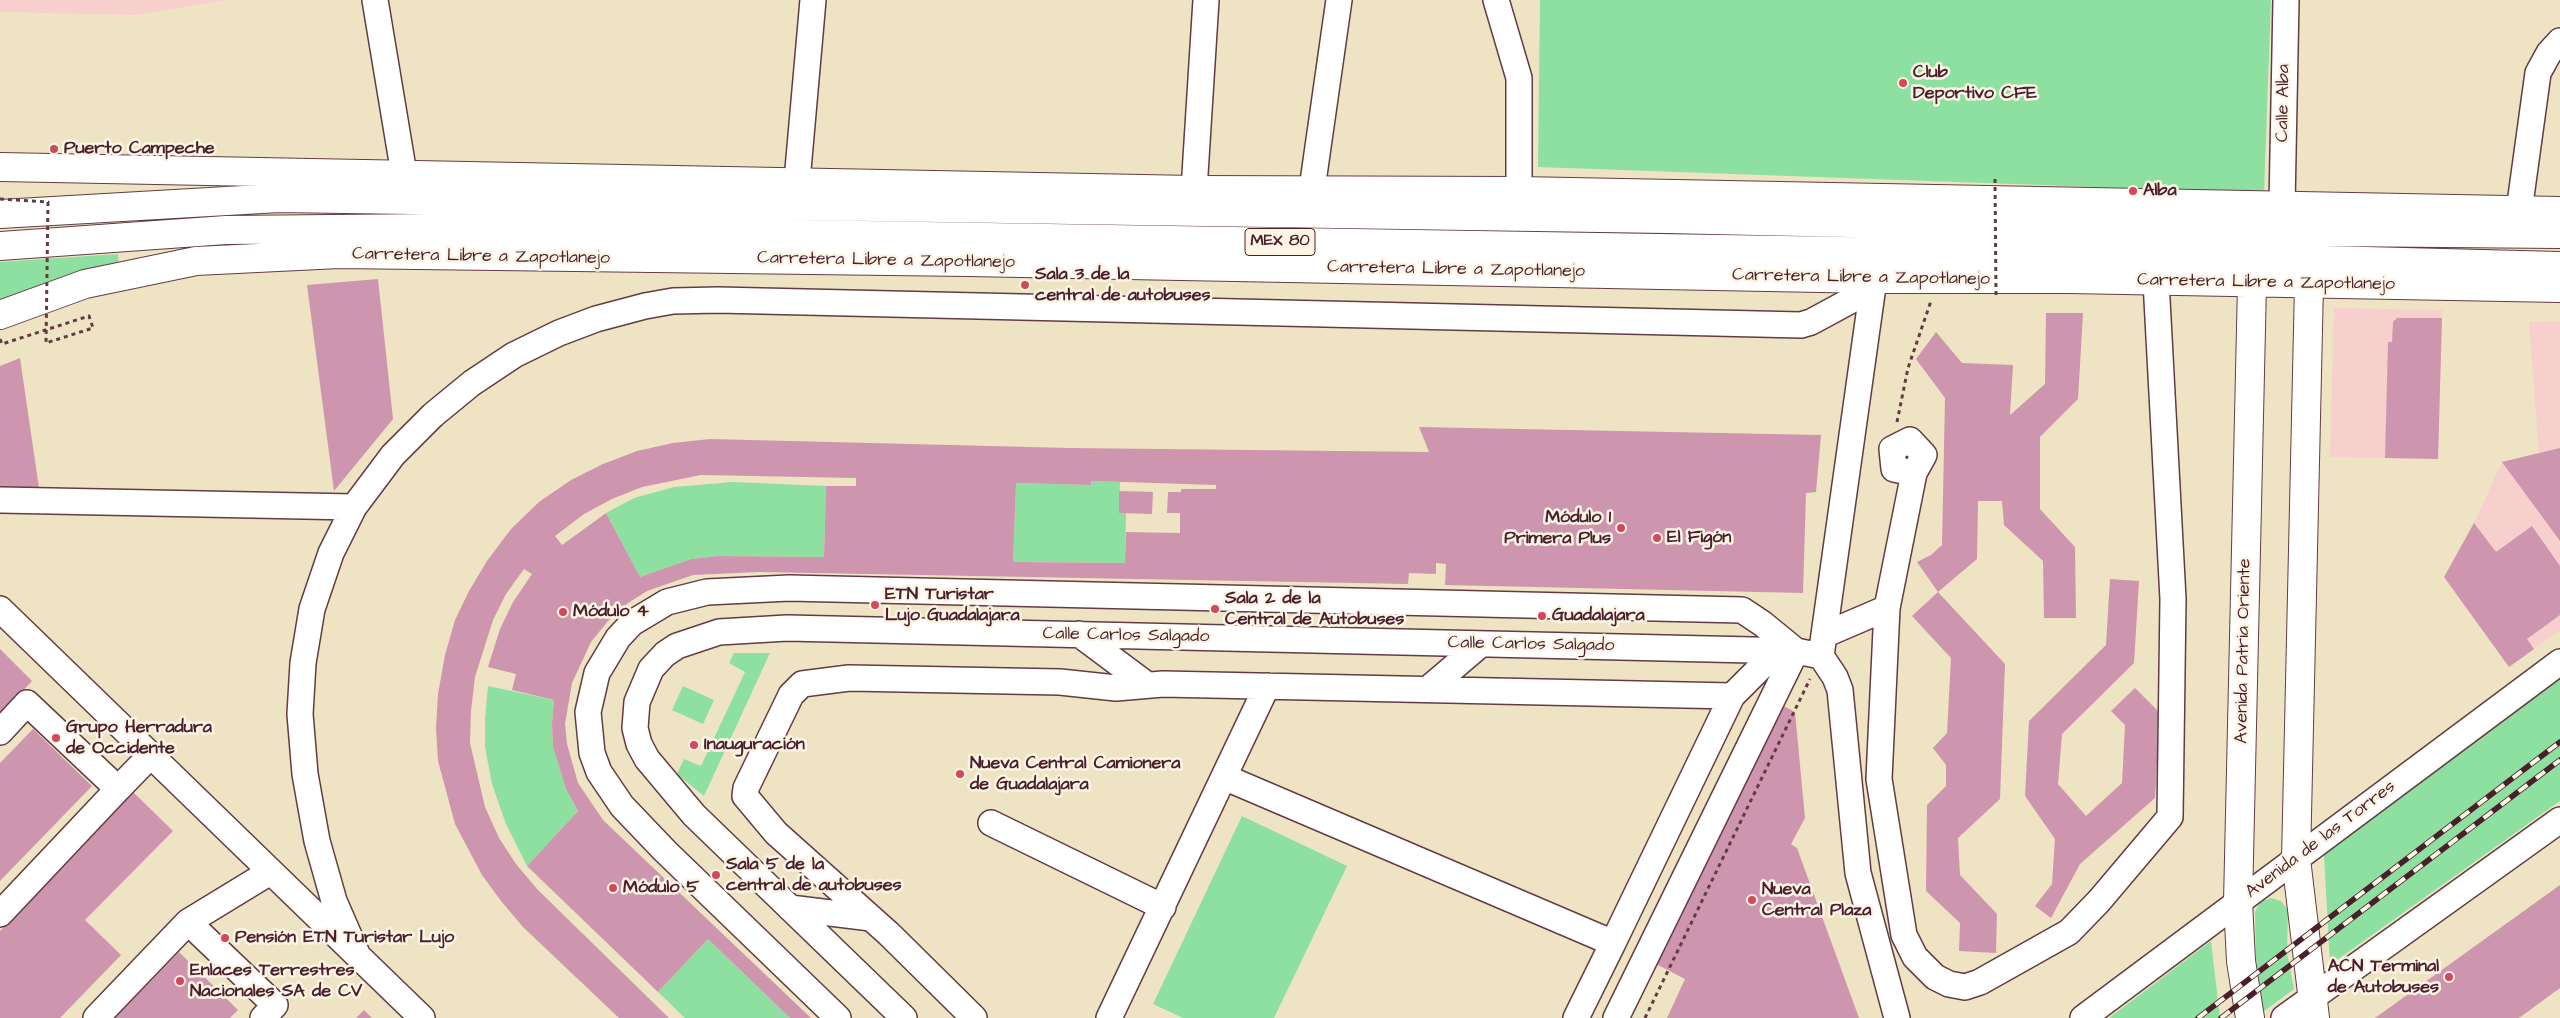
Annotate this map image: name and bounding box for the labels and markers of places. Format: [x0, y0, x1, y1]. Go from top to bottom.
place label: Club Deportivo CFE [1913, 62, 2037, 104]
marker: Club Deportivo CFE [1897, 77, 1909, 89]
place label: Puerto Campeche [64, 138, 215, 160]
marker: Puerto Campeche [48, 143, 60, 155]
place label: Alba [2143, 180, 2177, 202]
marker: Alba [2127, 185, 2139, 197]
place label: Sala 3 de la central de autobuses [1035, 264, 1210, 306]
marker: Sala 3 de la central de autobuses [1019, 279, 1031, 291]
place label: Módulo 1 Primera Plus [1504, 507, 1611, 550]
marker: Módulo 1 Primera Plus [1615, 522, 1627, 534]
place label: El Figón [1667, 527, 1731, 549]
marker: El Figón [1651, 532, 1663, 544]
place label: ETN Turistar Lujo Guadalajara [885, 584, 1020, 626]
place label: Sala 2 de la Central de Autobuses [1225, 588, 1404, 630]
marker: ETN Turistar Lujo Guadalajara [869, 599, 881, 611]
place label: Módulo 4 [573, 601, 649, 623]
marker: Sala 2 de la Central de Autobuses [1209, 603, 1221, 615]
place label: Guadalajara [1552, 605, 1645, 627]
marker: Módulo 4 [557, 606, 569, 618]
marker: Guadalajara [1536, 610, 1548, 622]
place label: Grupo Herradura de Occidente [66, 717, 212, 760]
marker: Grupo Herradura de Occidente [50, 732, 62, 744]
place label: Inauguración [704, 734, 805, 756]
marker: Inauguración [688, 739, 700, 751]
place label: Nueva Central Camionera de Guadalajara [970, 753, 1180, 796]
marker: Nueva Central Camionera de Guadalajara [954, 768, 966, 780]
place label: Sala 5 de la central de autobuses [726, 854, 901, 896]
marker: Sala 5 de la central de autobuses [710, 869, 722, 881]
place label: Módulo 5 [623, 877, 699, 899]
place label: Nueva Central Plaza [1762, 879, 1871, 922]
marker: Módulo 5 [607, 882, 619, 894]
marker: Nueva Central Plaza [1746, 894, 1758, 906]
place label: Pensión ETN Turistar Lujo [235, 927, 454, 949]
marker: Pensión ETN Turistar Lujo [219, 932, 231, 944]
place label: ACN Terminal de Autobuses [2328, 956, 2439, 999]
place label: Enlaces Terrestres Nacionales SA de CV [190, 960, 362, 1002]
marker: ACN Terminal de Autobuses [2443, 971, 2455, 983]
marker: Enlaces Terrestres Nacionales SA de CV [174, 975, 186, 987]

